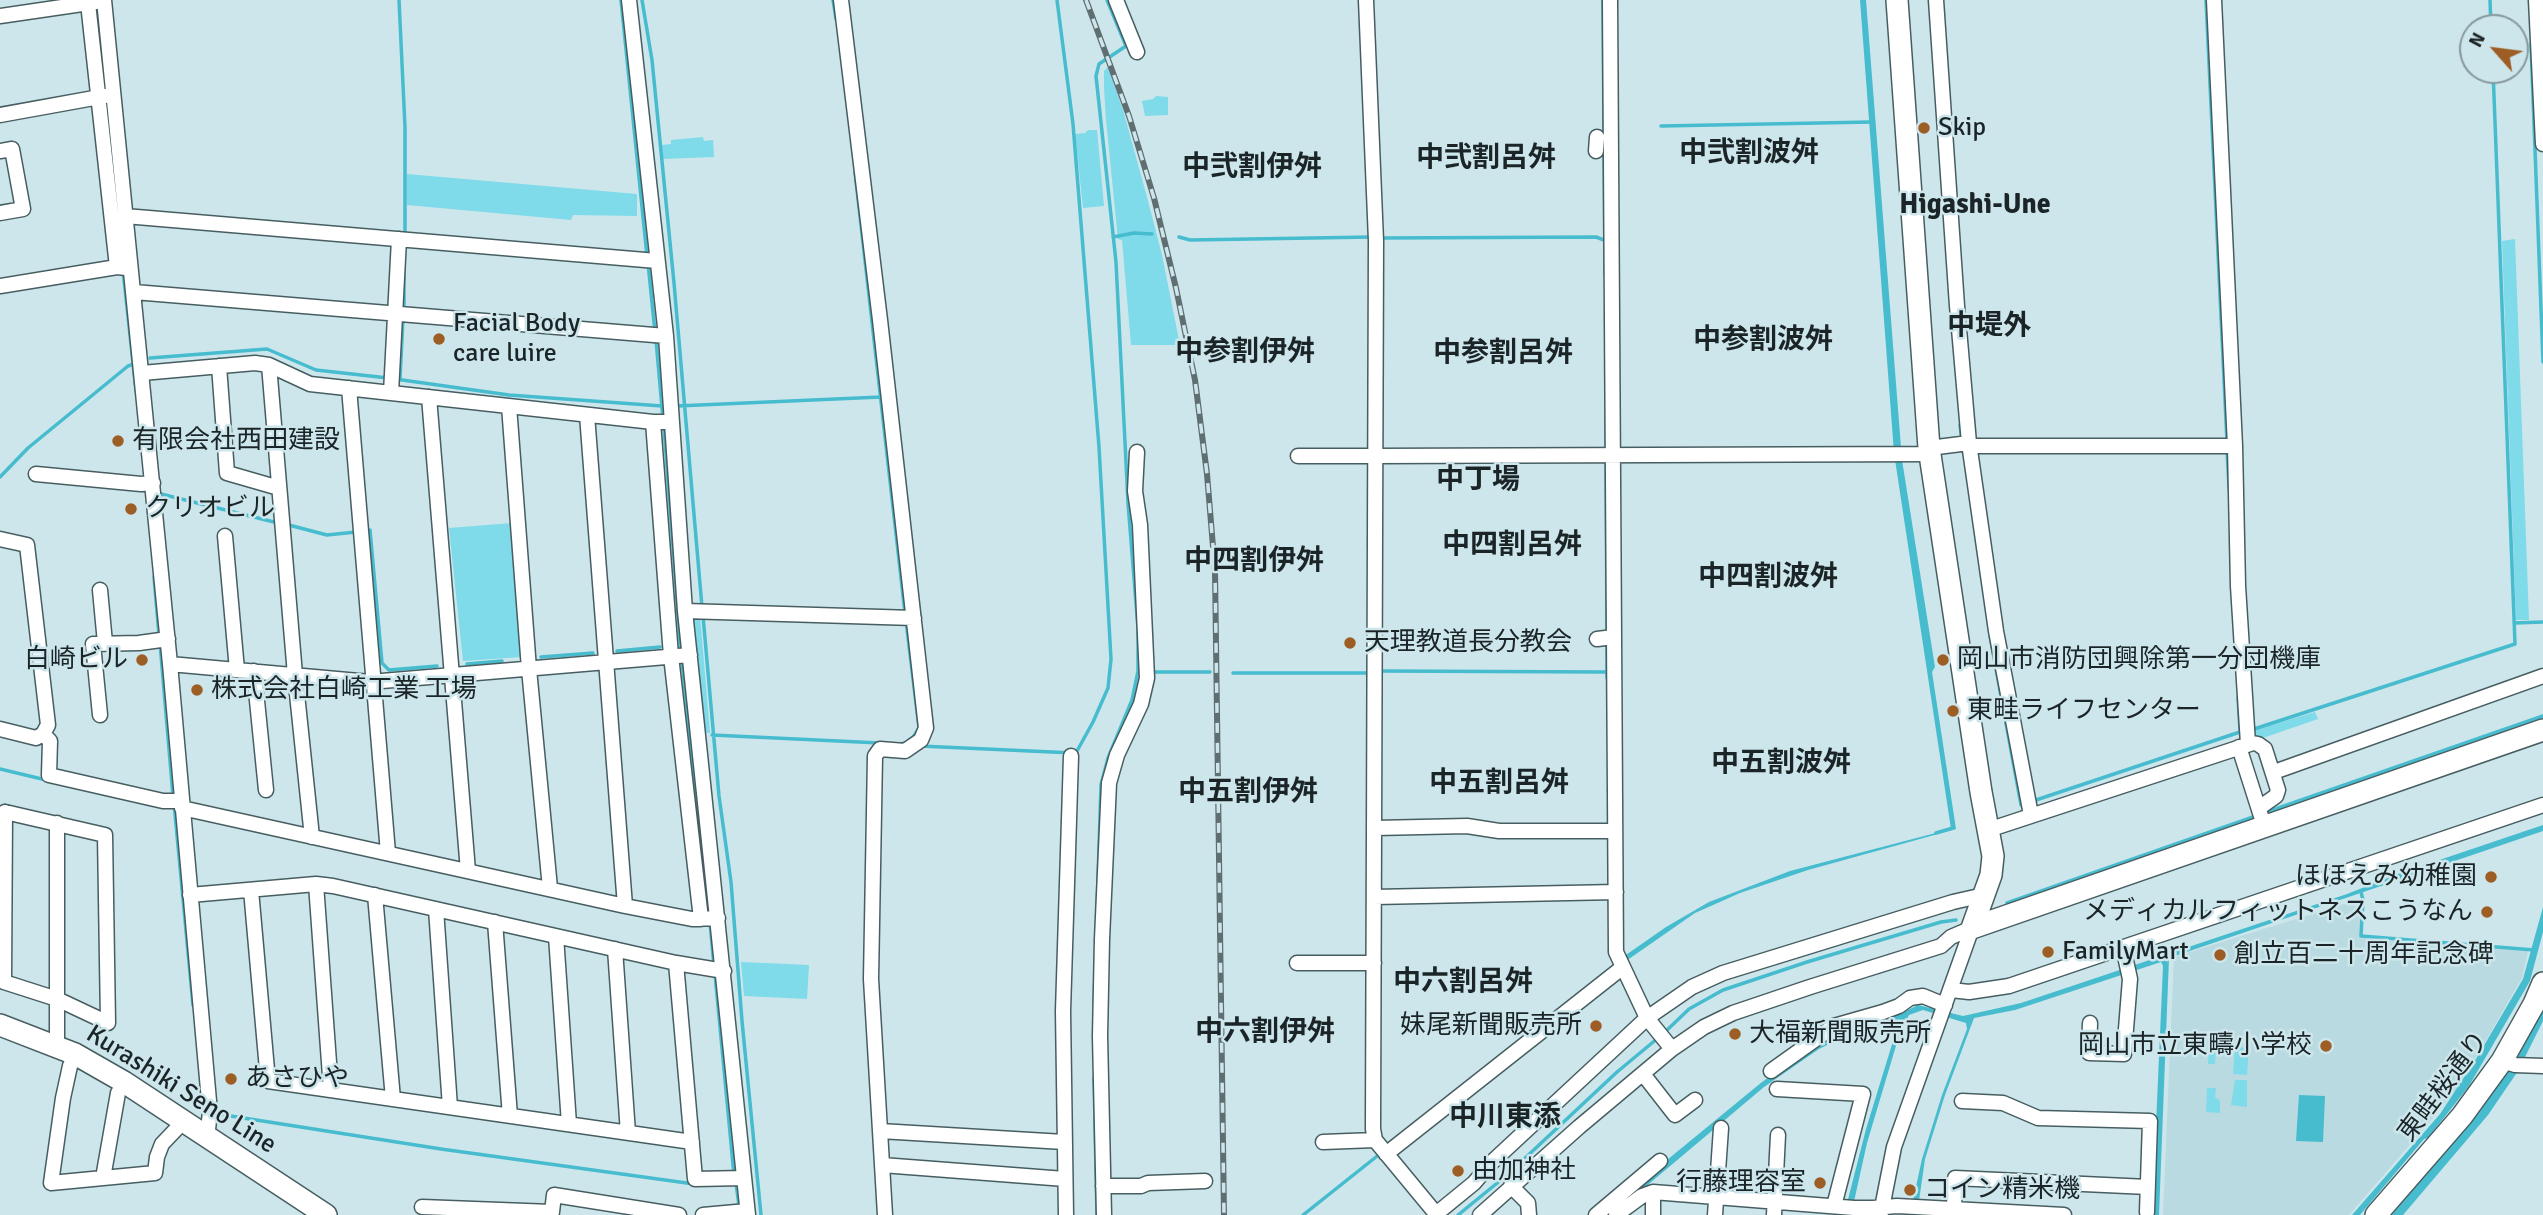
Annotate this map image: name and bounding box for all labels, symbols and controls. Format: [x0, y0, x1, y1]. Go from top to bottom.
north arrow [2459, 14, 2529, 84]
text: N [2464, 29, 2491, 52]
place label: Skip [1938, 112, 1986, 144]
marker: Skip [1916, 120, 1932, 136]
district label: 中弐割波舛 [1679, 137, 1819, 171]
district label: 中弐割呂舛 [1416, 142, 1556, 176]
district label: 中弐割伊舛 [1182, 151, 1322, 185]
district label: Higashi-Une [1899, 189, 2051, 223]
place label: Facial Body care luire [453, 308, 580, 370]
district label: 中堤外 [1947, 310, 2031, 344]
district label: 中参割波舛 [1693, 324, 1833, 358]
marker: Facial Body care luire [431, 331, 447, 347]
district label: 中参割伊舛 [1175, 336, 1315, 370]
district label: 中参割呂舛 [1433, 337, 1573, 371]
place label: 有限会社西田建設 [132, 425, 340, 457]
marker: 有限会社西田建設 [110, 433, 126, 449]
district label: 中丁場 [1436, 464, 1520, 498]
place label: クリオビル [145, 493, 275, 525]
marker: クリオビル [123, 501, 139, 517]
district label: 中四割呂舛 [1442, 529, 1582, 563]
district label: 中四割伊舛 [1184, 545, 1324, 579]
district label: 中四割波舛 [1698, 561, 1838, 595]
place label: 天理教道長分教会 [1364, 627, 1572, 659]
marker: 天理教道長分教会 [1342, 635, 1358, 651]
place label: 白崎ビル [24, 644, 128, 676]
place label: 岡山市消防団興除第一分団機庫 [1957, 644, 2321, 676]
marker: 白崎ビル [134, 652, 150, 668]
marker: 岡山市消防団興除第一分団機庫 [1935, 652, 1951, 668]
place label: 株式会社白崎工業 工場 [211, 674, 477, 706]
marker: 株式会社白崎工業 工場 [189, 682, 205, 698]
place label: 東畦ライフセンター [1967, 695, 2201, 727]
marker: 東畦ライフセンター [1945, 703, 1961, 719]
district label: 中五割波舛 [1711, 747, 1851, 781]
district label: 中五割呂舛 [1429, 767, 1569, 801]
district label: 中五割伊舛 [1178, 776, 1318, 810]
place label: ほほえみ幼稚園 [2295, 861, 2477, 893]
marker: ほほえみ幼稚園 [2483, 869, 2499, 885]
place label: メディカルフィットネスこうなん [2083, 896, 2473, 928]
marker: メディカルフィットネスこうなん [2479, 904, 2495, 920]
place label: FamilyMart [2062, 936, 2188, 968]
place label: 創立百二十周年記念碑 [2234, 939, 2494, 971]
marker: FamilyMart [2040, 944, 2056, 960]
marker: 創立百二十周年記念碑 [2212, 947, 2228, 963]
district label: 中六割呂舛 [1393, 966, 1533, 1000]
place label: 妹尾新聞販売所 [1400, 1010, 1582, 1042]
district label: 中六割伊舛 [1195, 1016, 1335, 1050]
marker: 妹尾新聞販売所 [1588, 1018, 1604, 1034]
place label: 大福新聞販売所 [1749, 1018, 1931, 1050]
street label: Kurashiki Seno Line [80, 1019, 282, 1161]
marker: 大福新聞販売所 [1727, 1026, 1743, 1042]
street label: 東畦桜通り [2392, 1026, 2496, 1148]
place label: 岡山市立東疇小学校 [2078, 1030, 2312, 1062]
marker: 岡山市立東疇小学校 [2318, 1038, 2334, 1054]
place label: あさひや [245, 1063, 349, 1095]
marker: あさひや [223, 1071, 239, 1087]
district label: 中川東添 [1449, 1101, 1561, 1135]
place label: 由加神社 [1472, 1155, 1576, 1187]
marker: 由加神社 [1450, 1163, 1466, 1179]
place label: 行藤理容室 [1676, 1167, 1806, 1199]
place label: コイン精米機 [1924, 1174, 2080, 1206]
marker: 行藤理容室 [1812, 1175, 1828, 1191]
marker: コイン精米機 [1902, 1182, 1918, 1198]

